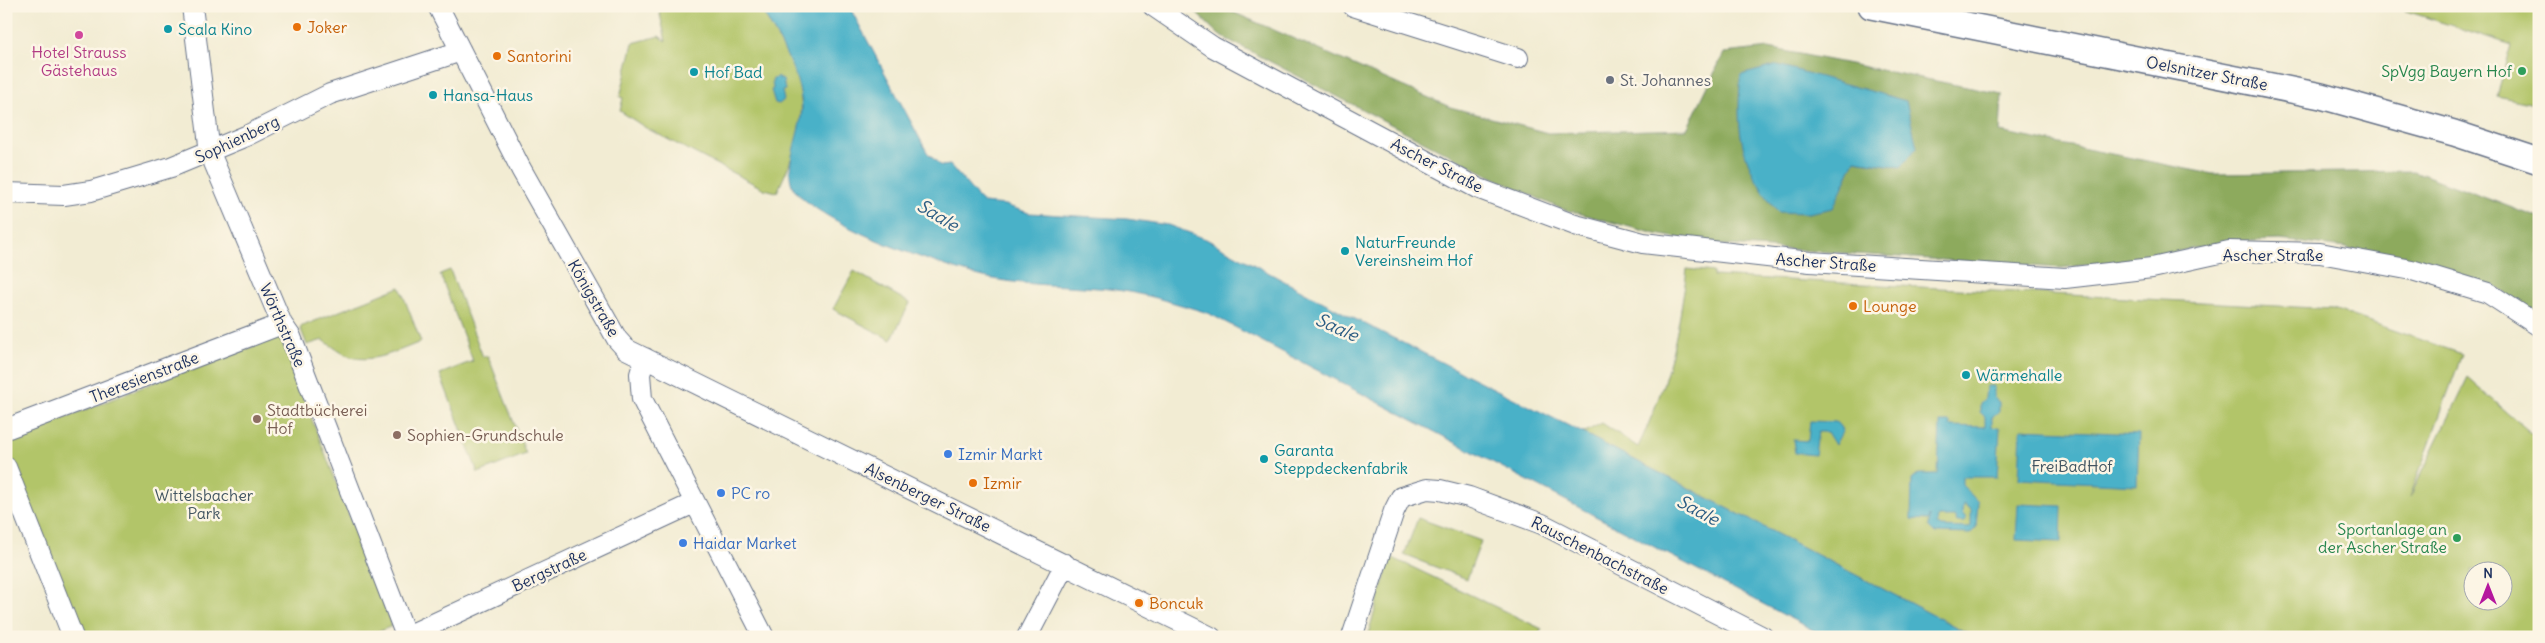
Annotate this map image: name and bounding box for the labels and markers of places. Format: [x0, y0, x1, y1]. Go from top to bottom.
place label: Joker [307, 17, 348, 37]
place label: Scala Kino [178, 19, 252, 39]
marker: Joker [291, 21, 303, 33]
marker: Scala Kino [162, 23, 174, 35]
marker: Hotel Strauss Gästehaus [73, 29, 85, 41]
place label: Hotel Strauss Gästehaus [32, 42, 126, 80]
place label: Santorini [507, 46, 572, 66]
marker: Santorini [491, 50, 503, 62]
place label: SpVgg Bayern Hof [2381, 61, 2513, 81]
place label: Hof Bad [704, 62, 762, 82]
marker: SpVgg Bayern Hof [2516, 65, 2528, 77]
marker: Hof Bad [688, 66, 700, 78]
place label: St. Johannes [1620, 70, 1711, 90]
marker: St. Johannes [1604, 74, 1616, 86]
place label: Hansa-Haus [443, 85, 533, 105]
marker: Hansa-Haus [427, 89, 439, 101]
place label: NaturFreunde Vereinsheim Hof [1355, 232, 1473, 270]
marker: NaturFreunde Vereinsheim Hof [1339, 245, 1351, 257]
place label: Lounge [1863, 296, 1917, 316]
marker: Lounge [1847, 300, 1859, 312]
place label: Wärmehalle [1976, 365, 2063, 385]
marker: Wärmehalle [1960, 369, 1972, 381]
place label: Stadtbücherei Hof [267, 400, 367, 438]
marker: Stadtbücherei Hof [251, 413, 263, 425]
place label: Sophien-Grundschule [407, 425, 564, 445]
marker: Sophien-Grundschule [391, 429, 403, 441]
place label: Garanta Steppdeckenfabrik [1274, 440, 1408, 478]
place label: Izmir Markt [958, 444, 1043, 464]
marker: Izmir Markt [942, 448, 954, 460]
marker: Garanta Steppdeckenfabrik [1258, 453, 1270, 465]
place label: Izmir [983, 473, 1022, 493]
marker: Izmir [967, 477, 979, 489]
place label: PC ro [731, 483, 770, 503]
marker: PC ro [715, 487, 727, 499]
place label: Sportanlage an der Ascher Straße [2318, 519, 2447, 557]
marker: Sportanlage an der Ascher Straße [2451, 532, 2463, 544]
place label: Haidar Market [693, 533, 797, 553]
marker: Haidar Market [677, 537, 689, 549]
place label: Boncuk [1149, 593, 1203, 613]
marker: Boncuk [1133, 597, 1145, 609]

